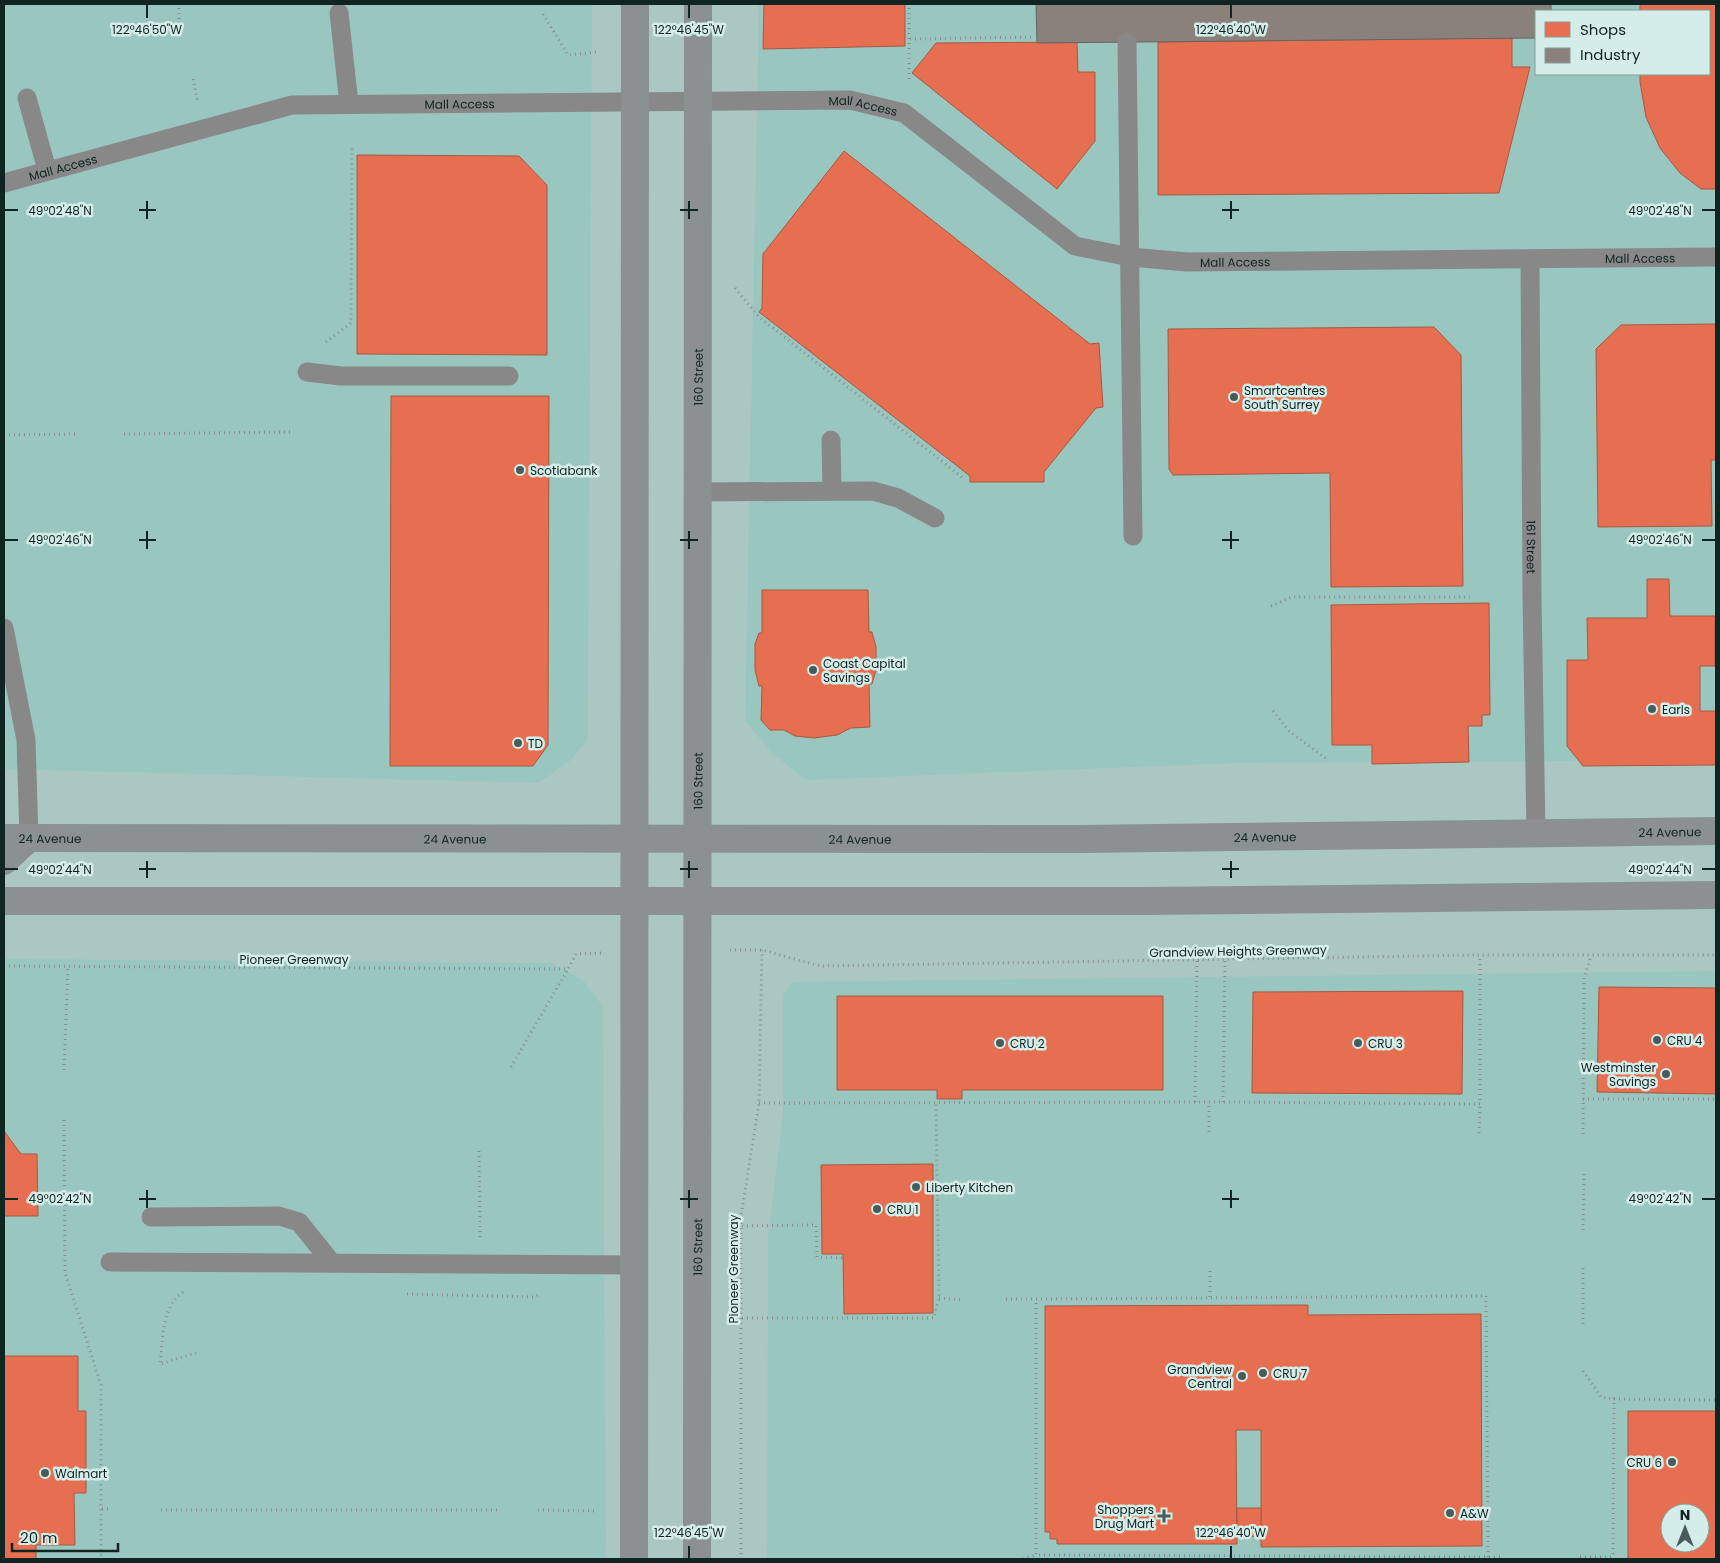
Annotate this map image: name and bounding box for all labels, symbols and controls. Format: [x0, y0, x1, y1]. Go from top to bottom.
legend [1535, 10, 1710, 75]
text: Shops [1580, 19, 1626, 40]
text: 122°46'50"W [112, 21, 182, 38]
text: 122°46'45"W [654, 21, 724, 38]
text: 122°46'40"W [1196, 21, 1266, 38]
text: Industry [1580, 44, 1641, 65]
street label: Mall Access [828, 92, 899, 120]
street label: Mall Access [424, 95, 495, 112]
street label: Mall Access [27, 150, 99, 184]
text: 49°02'48"N [28, 202, 92, 219]
text: 49°02'48"N [1628, 202, 1692, 219]
street label: Mall Access [1605, 249, 1675, 267]
street label: Mall Access [1200, 253, 1270, 270]
street label: 160 Street [689, 348, 706, 406]
place label: Smartcentres South Surrey [1244, 382, 1325, 413]
marker: Smartcentres South Surrey [1228, 391, 1240, 403]
place label: Scotiabank [530, 462, 598, 479]
marker: Scotiabank [514, 464, 526, 476]
street label: 161 Street [1523, 520, 1540, 574]
text: 49°02'46"N [28, 531, 92, 548]
text: 49°02'46"N [1628, 531, 1692, 548]
place label: Coast Capital Savings [823, 655, 906, 686]
marker: Coast Capital Savings [807, 664, 819, 676]
place label: Earls [1662, 701, 1690, 718]
marker: Earls [1646, 703, 1658, 715]
place label: TD [528, 735, 543, 752]
marker: TD [512, 737, 524, 749]
street label: 160 Street [689, 752, 706, 810]
street label: 24 Avenue [1638, 823, 1701, 840]
street label: 24 Avenue [1233, 828, 1296, 846]
street label: 24 Avenue [19, 830, 81, 847]
street label: 24 Avenue [424, 830, 486, 847]
street label: 24 Avenue [829, 830, 891, 847]
text: 49°02'44"N [28, 861, 92, 878]
text: 49°02'44"N [1628, 861, 1692, 878]
street label: Grandview Heights Greenway [1149, 941, 1327, 961]
street label: Pioneer Greenway [240, 951, 349, 968]
place label: CRU 4 [1667, 1032, 1703, 1049]
marker: CRU 4 [1651, 1034, 1663, 1046]
place label: CRU 2 [1010, 1035, 1045, 1052]
place label: CRU 3 [1368, 1035, 1403, 1052]
marker: CRU 2 [994, 1037, 1006, 1049]
marker: CRU 3 [1352, 1037, 1364, 1049]
place label: Westminster Savings [1581, 1059, 1657, 1090]
marker: Westminster Savings [1660, 1068, 1672, 1080]
place label: Liberty Kitchen [926, 1179, 1013, 1196]
marker: Liberty Kitchen [910, 1181, 922, 1193]
text: 49°02'42"N [29, 1190, 91, 1207]
text: 49°02'42"N [1629, 1190, 1691, 1207]
place label: CRU 1 [887, 1201, 919, 1218]
marker: CRU 1 [871, 1203, 883, 1215]
street label: Pioneer Greenway [725, 1214, 742, 1323]
street label: 160 Street [689, 1218, 706, 1276]
place label: Grandview Central [1167, 1361, 1232, 1392]
place label: CRU 7 [1273, 1365, 1308, 1382]
marker: CRU 7 [1257, 1367, 1269, 1379]
marker: Grandview Central [1236, 1370, 1248, 1382]
place label: CRU 6 [1627, 1454, 1662, 1471]
marker: CRU 6 [1666, 1456, 1678, 1468]
place label: Walmart [55, 1465, 107, 1482]
marker: Walmart [39, 1467, 51, 1479]
place label: Shoppers Drug Mart [1095, 1501, 1154, 1532]
north arrow [1660, 1503, 1710, 1553]
place label: A&W [1460, 1505, 1489, 1522]
text: N [1680, 1505, 1690, 1525]
marker: A&W [1444, 1507, 1456, 1519]
marker: Shoppers Drug Mart [1158, 1510, 1170, 1522]
scale bar [12, 1520, 119, 1552]
text: 122°46'45"W [654, 1524, 724, 1541]
text: 122°46'40"W [1196, 1524, 1266, 1541]
text: 20 m [20, 1527, 58, 1548]

